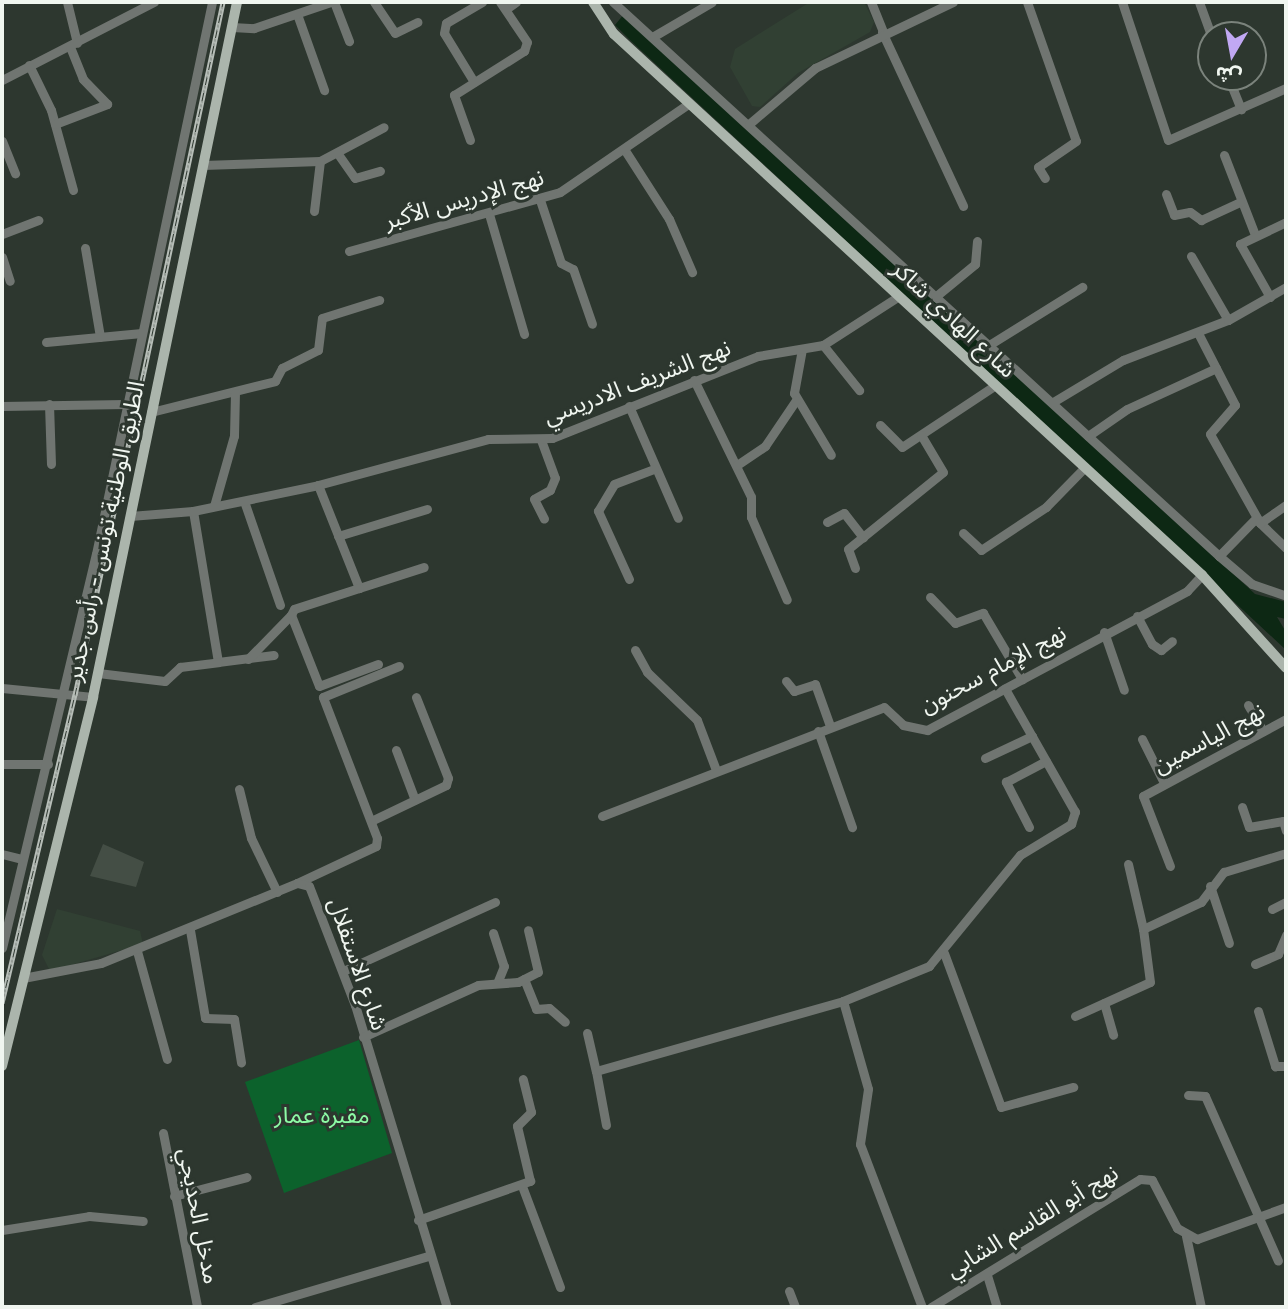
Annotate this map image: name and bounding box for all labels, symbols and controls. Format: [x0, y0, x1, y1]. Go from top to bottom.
north arrow [1197, 21, 1267, 91]
text: ش [1214, 62, 1243, 89]
street label: نهج الإدريس الأكبر [381, 163, 547, 235]
street label: شارع الهادي شاكر [886, 255, 1022, 383]
street label: نهج الشريف الادريسي [540, 334, 734, 430]
street label: الطريق الوطنية تونس - رأس جدير [60, 378, 150, 684]
street label: نهج الإمام سحنون [915, 619, 1071, 719]
street label: نهج الياسمين [1148, 697, 1270, 779]
street label: شارع الاستقلال [323, 894, 393, 1034]
park label: مقبرة عمار [274, 1101, 370, 1129]
street label: مدخل الحديجي [172, 1146, 226, 1286]
street label: نهج أبو القاسم الشابي [941, 1159, 1123, 1283]

